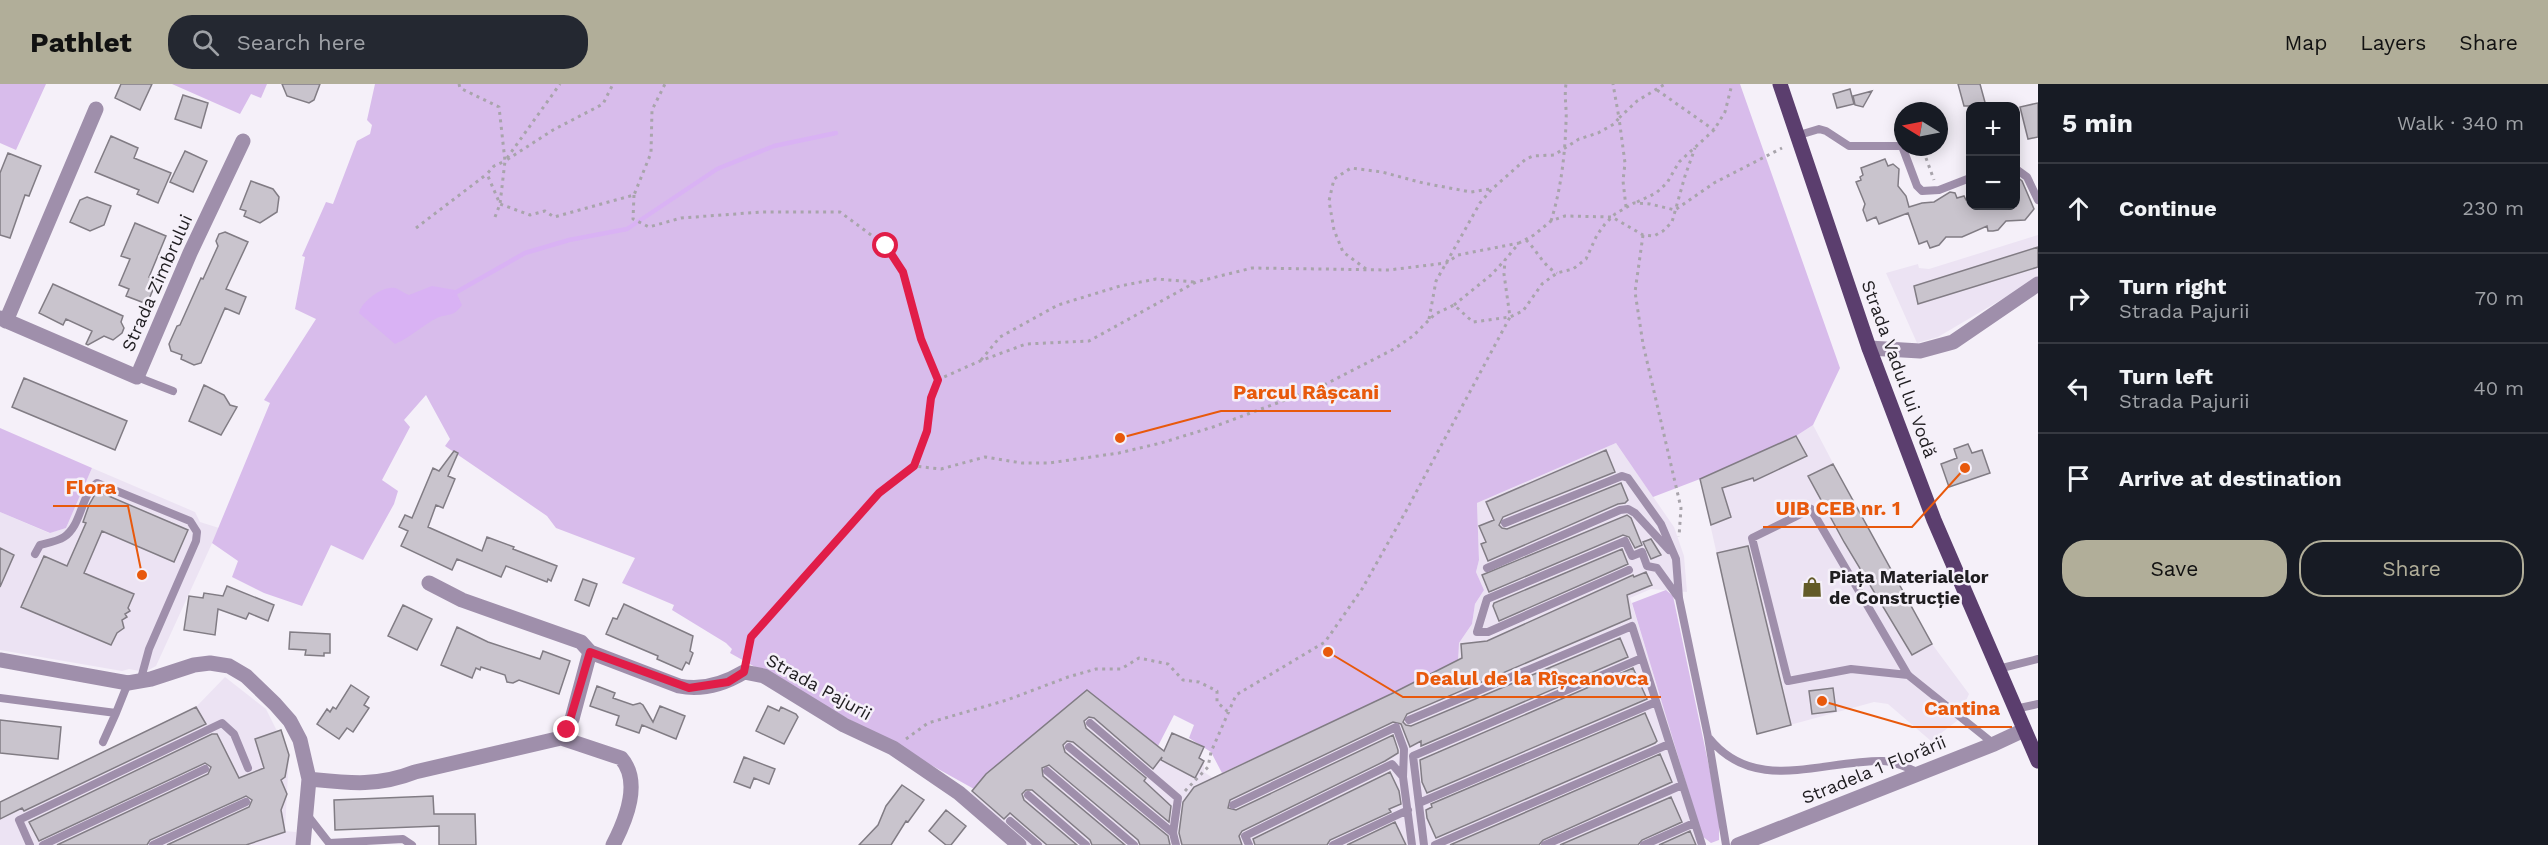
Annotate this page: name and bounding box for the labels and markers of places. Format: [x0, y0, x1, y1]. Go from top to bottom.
callout: Parcul Râșcani [1221, 373, 1391, 411]
callout: Flora [53, 468, 128, 506]
callout: UIB CEB nr. 1 [1763, 489, 1912, 527]
place label: Piața Materialelor de Construcție [1829, 566, 1989, 608]
shop icon: Piața Materialelor de Construcție [1800, 575, 1824, 599]
callout: Dealul de la Rîșcanovca [1403, 659, 1661, 697]
callout: Cantina [1912, 689, 2012, 727]

